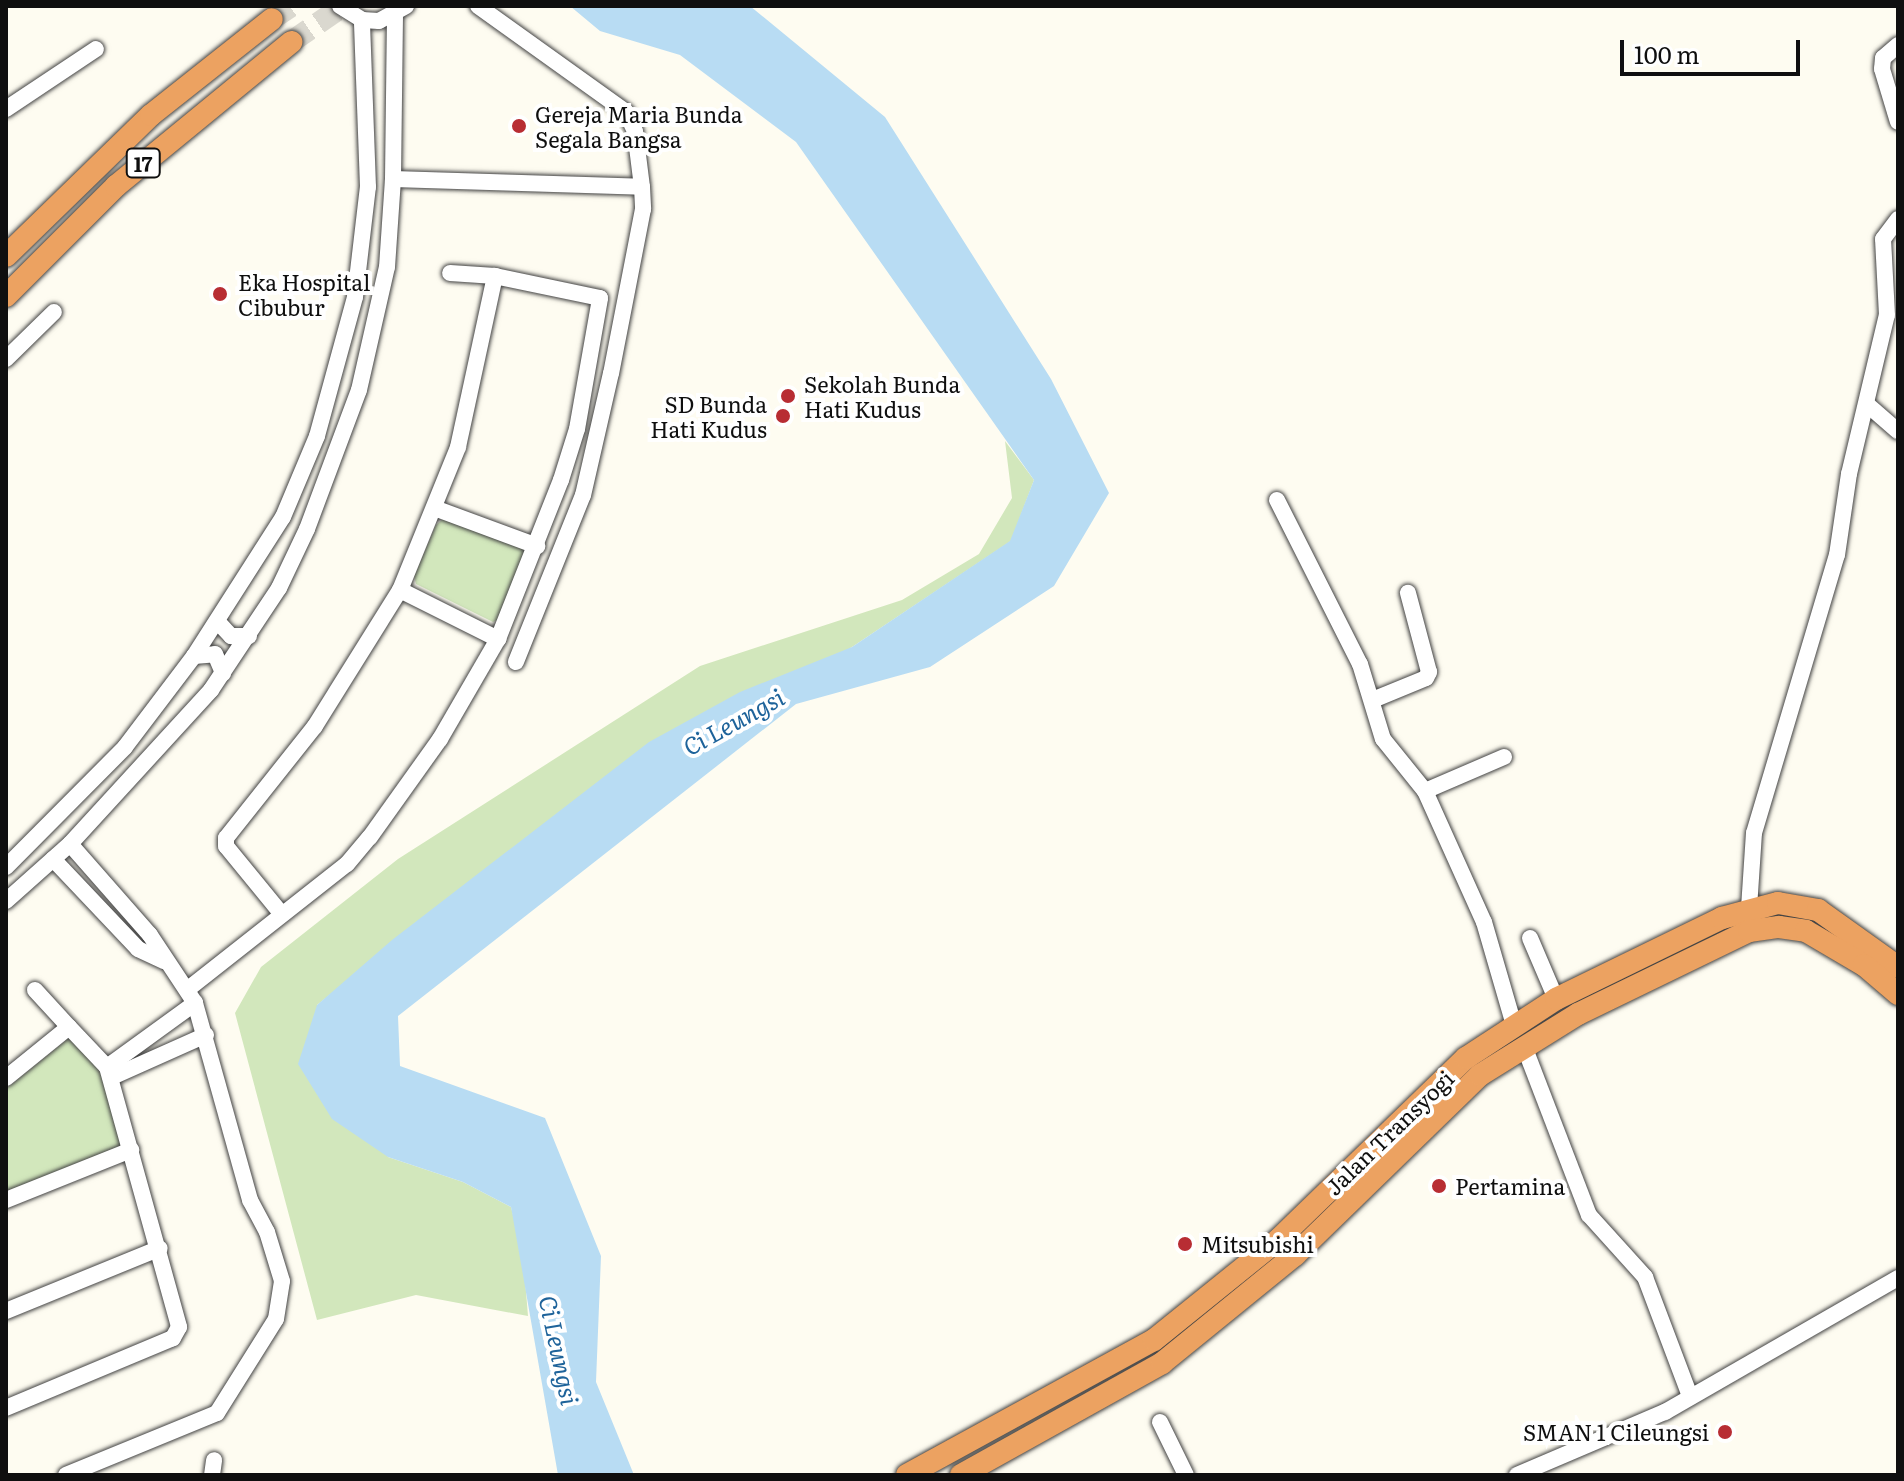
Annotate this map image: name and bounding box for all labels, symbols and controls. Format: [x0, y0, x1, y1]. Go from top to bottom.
scale bar [1624, 24, 1804, 74]
text: 100 m [1634, 36, 1700, 71]
place label: Gereja Maria Bunda Segala Bangsa [535, 100, 743, 152]
marker: Gereja Maria Bunda Segala Bangsa [510, 117, 528, 135]
road number: 17 [125, 147, 161, 179]
place label: Eka Hospital Cibubur [238, 268, 370, 320]
marker: Eka Hospital Cibubur [209, 283, 231, 305]
place label: Sekolah Bunda Hati Kudus [804, 370, 960, 422]
marker: Sekolah Bunda Hati Kudus [779, 387, 797, 405]
place label: SD Bunda Hati Kudus [650, 390, 767, 442]
marker: SD Bunda Hati Kudus [774, 407, 792, 425]
water label: Ci Leungsi [677, 681, 789, 761]
street label: Jalan Transyogi [1320, 1064, 1458, 1200]
place label: Pertamina [1455, 1173, 1565, 1199]
marker: Pertamina [1430, 1177, 1448, 1195]
place label: Mitsubishi [1201, 1231, 1314, 1257]
marker: Mitsubishi [1176, 1235, 1194, 1253]
water label: Ci Leungsi [534, 1293, 586, 1407]
place label: SMAN 1 Cileungsi [1523, 1419, 1709, 1445]
marker: SMAN 1 Cileungsi [1716, 1423, 1734, 1441]

